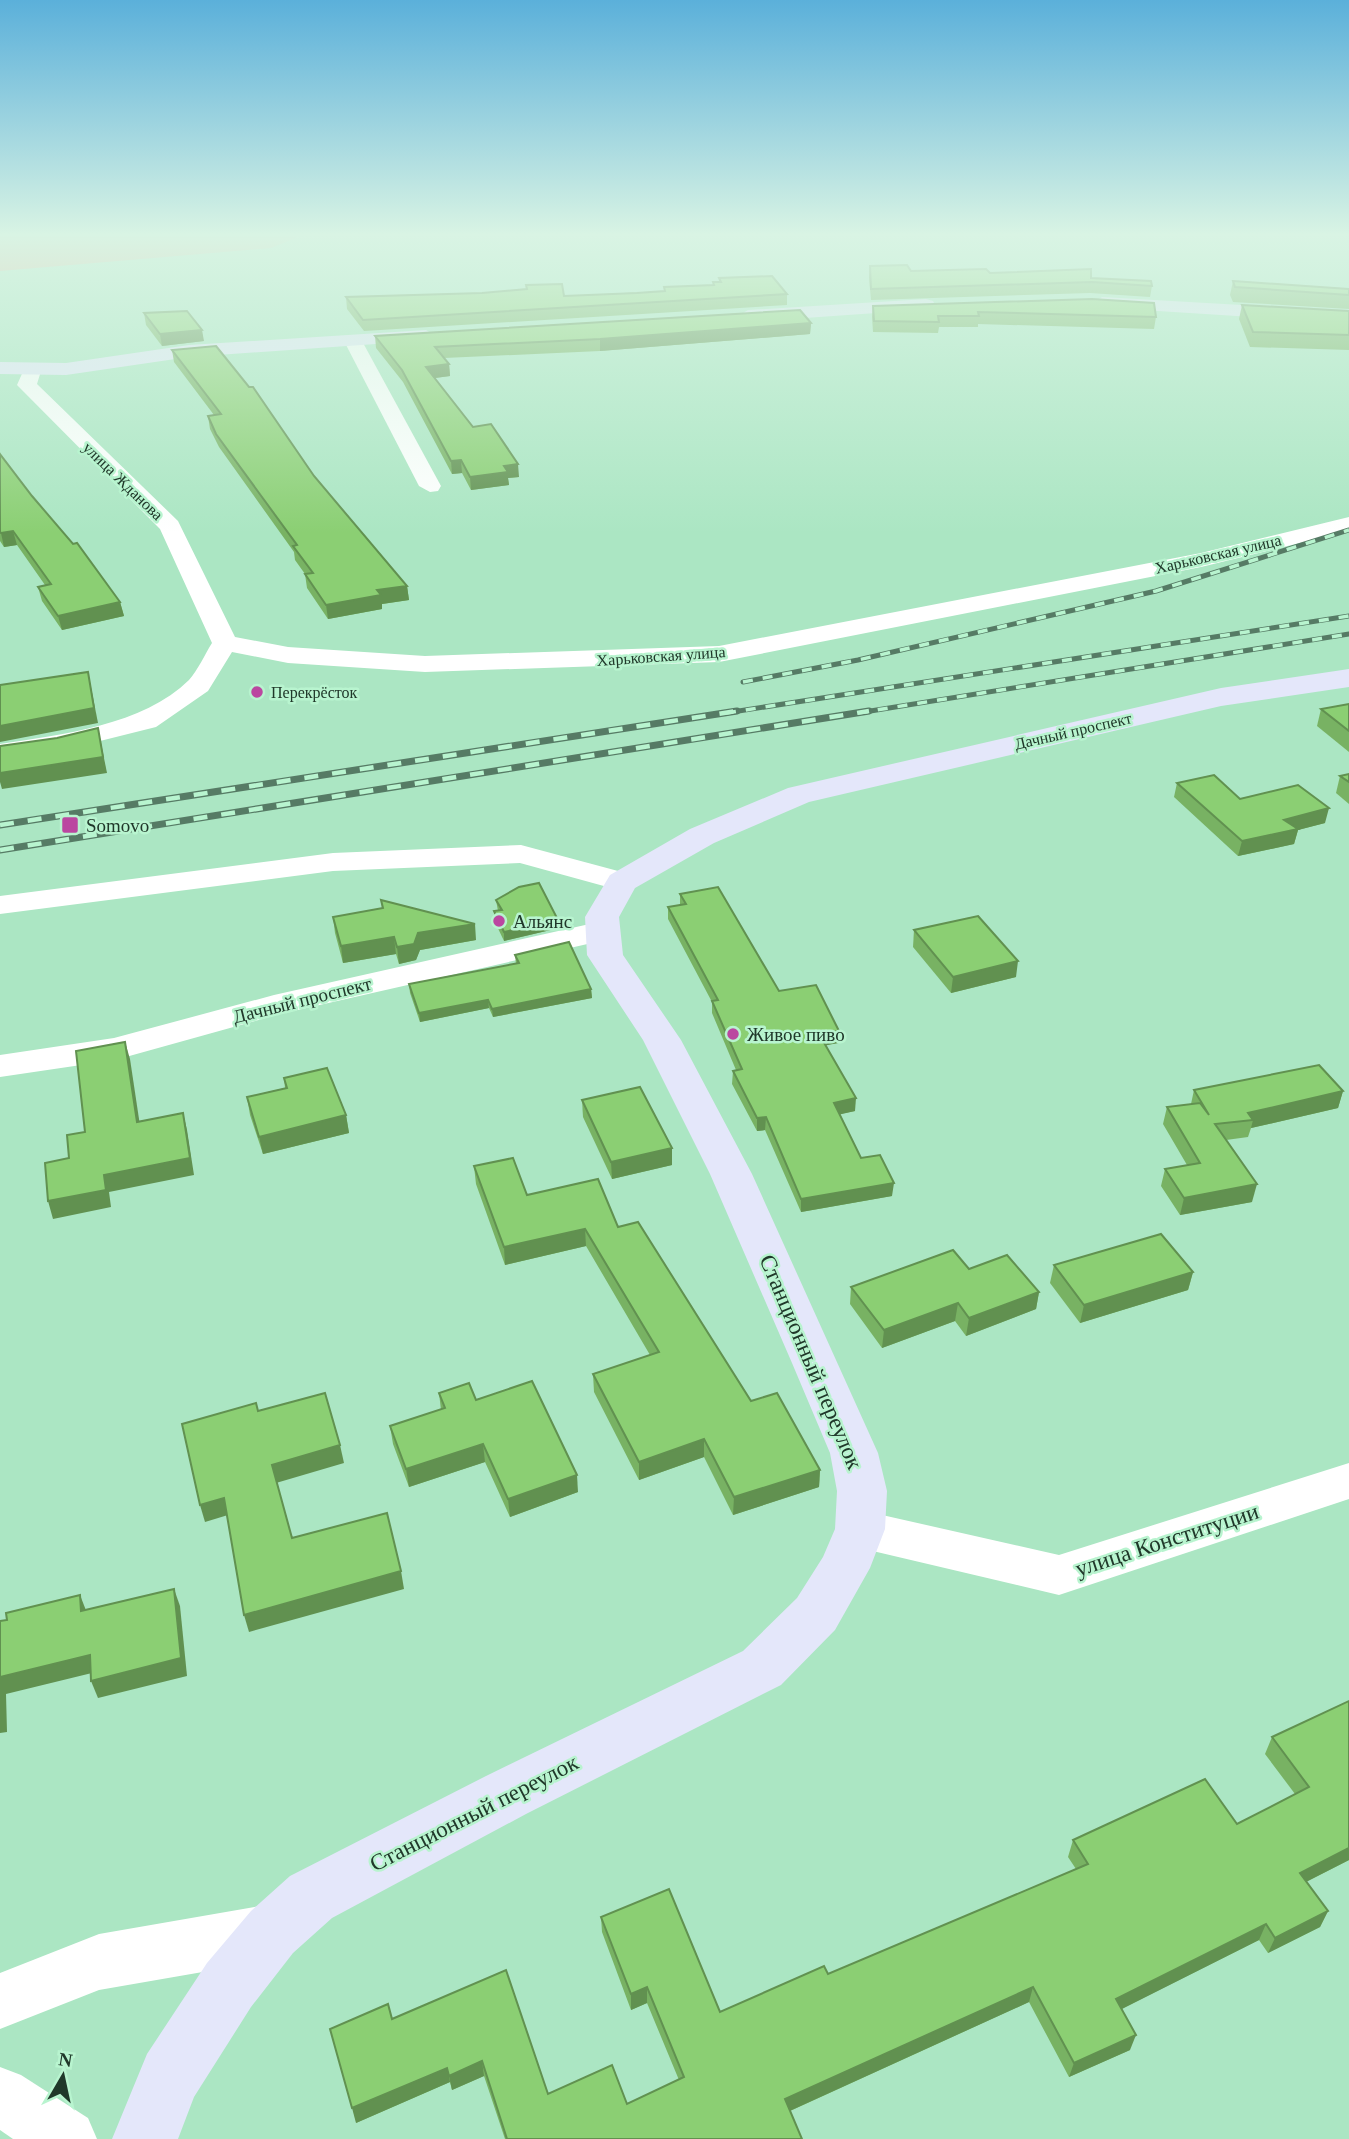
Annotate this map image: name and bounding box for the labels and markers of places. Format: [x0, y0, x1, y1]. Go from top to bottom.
marker: Перекрёсток [249, 684, 265, 700]
place label: Перекрёсток [271, 684, 358, 702]
marker: Somovo [60, 815, 80, 835]
place label: Somovo [86, 815, 149, 836]
place label: Альянс [513, 911, 572, 932]
marker: Альянс [491, 913, 507, 929]
place label: Живое пиво [747, 1024, 845, 1045]
marker: Живое пиво [725, 1026, 741, 1042]

